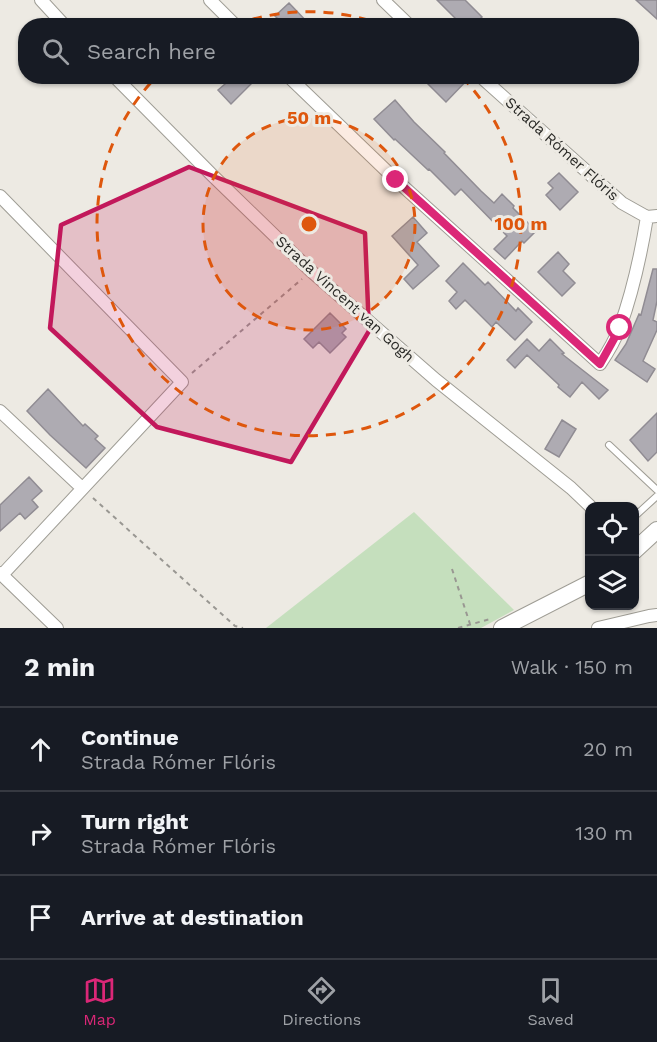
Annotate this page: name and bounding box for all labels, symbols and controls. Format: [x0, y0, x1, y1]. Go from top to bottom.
search box [18, 18, 639, 84]
icon: search [39, 35, 72, 68]
text: Search here [87, 39, 216, 64]
street label: Strada Rómer Flóris [502, 93, 622, 205]
text: 50 m [287, 107, 331, 128]
route end [382, 166, 408, 192]
text: 100 m [494, 213, 548, 234]
centre of rings [299, 214, 319, 234]
street label: Strada Vincent van Gogh [272, 232, 418, 366]
route start [606, 314, 632, 340]
map controls [585, 502, 639, 610]
button: locate [585, 502, 639, 556]
button: layers [585, 556, 639, 610]
text: 2 min [24, 652, 95, 682]
text: Walk · 150 m [511, 655, 633, 679]
text: Continue [81, 725, 179, 750]
icon: ahead [24, 733, 57, 766]
text: 20 m [583, 737, 633, 761]
text: Strada Rómer Flóris [81, 750, 276, 774]
text: Turn right [81, 809, 188, 834]
icon: right [24, 817, 57, 850]
text: 130 m [575, 821, 633, 845]
text: Strada Rómer Flóris [81, 834, 276, 858]
icon: arrive [24, 901, 57, 934]
text: Arrive at destination [81, 905, 304, 930]
tab: Map [83, 974, 116, 1029]
tab: Directions [282, 974, 361, 1029]
tab: Saved [527, 974, 574, 1029]

